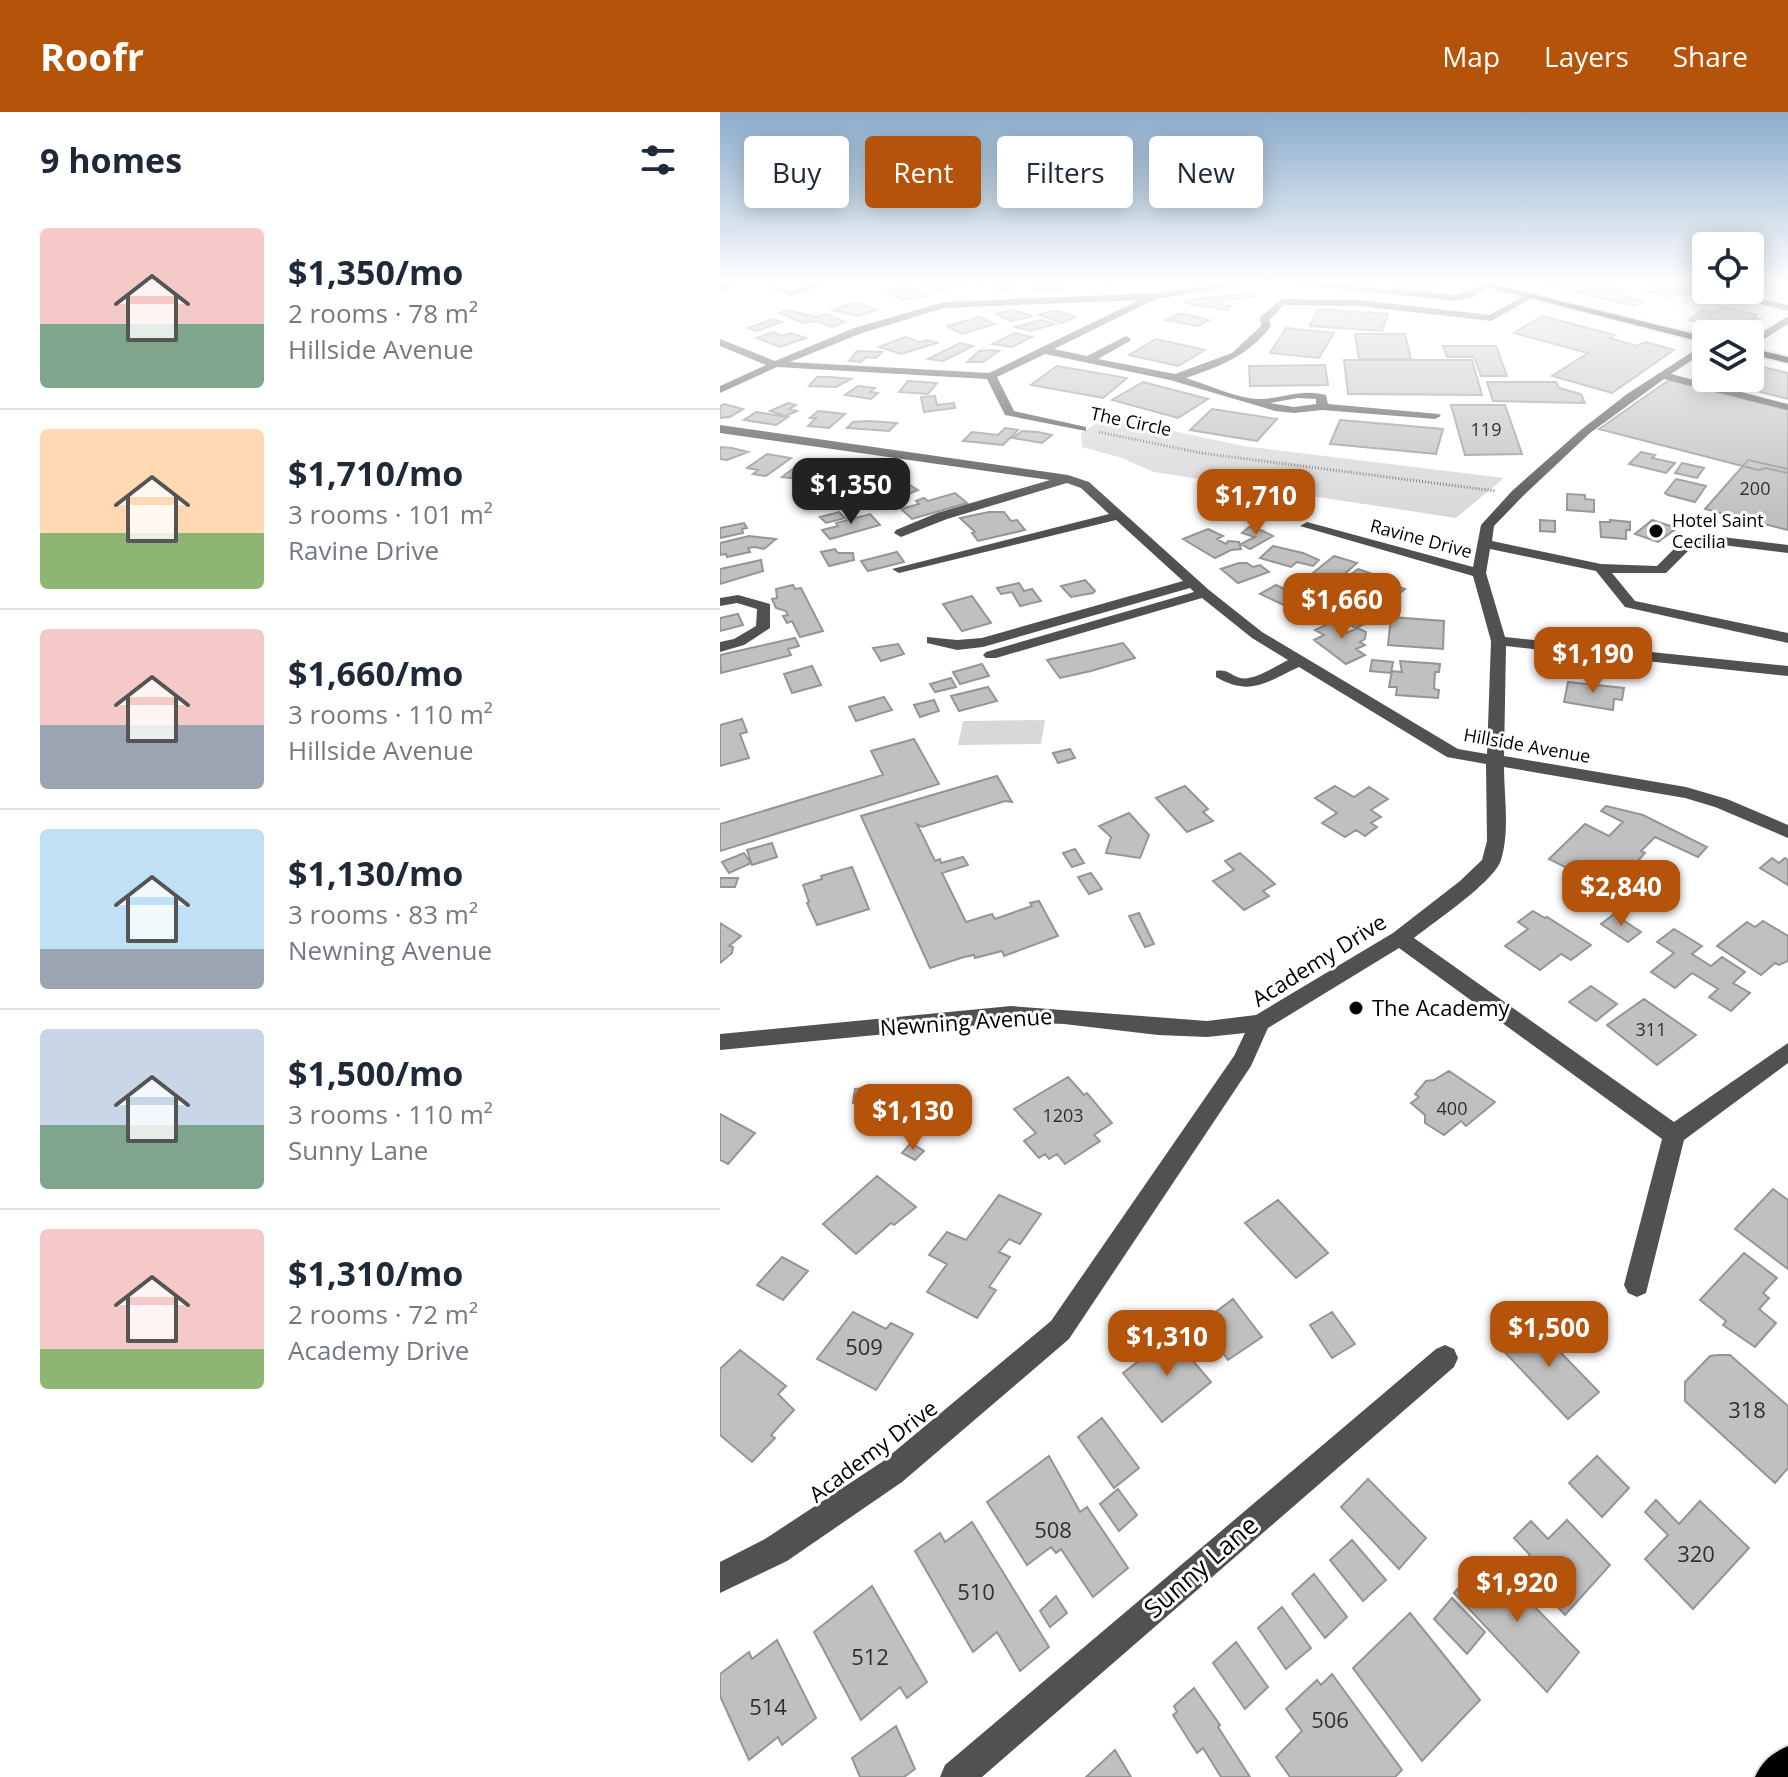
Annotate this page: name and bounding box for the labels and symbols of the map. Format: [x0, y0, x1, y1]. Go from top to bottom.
street label: The Circle [1088, 401, 1174, 441]
house number: 119 [1471, 417, 1501, 441]
pin: $1,350 [786, 458, 916, 526]
pin: $1,710 [1191, 469, 1321, 537]
house number: 200 [1740, 476, 1770, 500]
place label: Hotel Saint Cecilia [1672, 508, 1764, 553]
street label: Ravine Drive [1368, 513, 1475, 563]
marker: Hotel Saint Cecilia [1647, 522, 1665, 540]
pin: $1,660 [1277, 573, 1407, 641]
pin: $1,190 [1528, 627, 1658, 695]
street label: Hillside Avenue [1462, 722, 1593, 768]
pin: $2,840 [1556, 860, 1686, 928]
street label: Academy Drive [1245, 906, 1391, 1013]
place label: The Academy [1372, 992, 1511, 1022]
marker: The Academy [1347, 999, 1365, 1017]
street label: Newning Avenue [879, 1000, 1053, 1042]
house number: 311 [1636, 1017, 1666, 1041]
pin: $1,130 [848, 1084, 978, 1152]
house number: 400 [1437, 1096, 1467, 1120]
house number: 1203 [1042, 1103, 1084, 1127]
pin: $1,500 [1484, 1301, 1614, 1369]
pin: $1,310 [1102, 1310, 1232, 1378]
house number: 509 [845, 1331, 883, 1361]
street label: Academy Drive [802, 1392, 943, 1508]
house number: 318 [1728, 1394, 1766, 1424]
street label: Sunny Lane [1136, 1507, 1265, 1626]
house number: 508 [1034, 1514, 1072, 1544]
house number: 320 [1677, 1538, 1715, 1568]
pin: $1,920 [1452, 1556, 1582, 1624]
house number: 510 [957, 1576, 995, 1606]
house number: 512 [851, 1641, 889, 1671]
house number: 514 [749, 1691, 787, 1721]
house number: 506 [1311, 1704, 1349, 1734]

